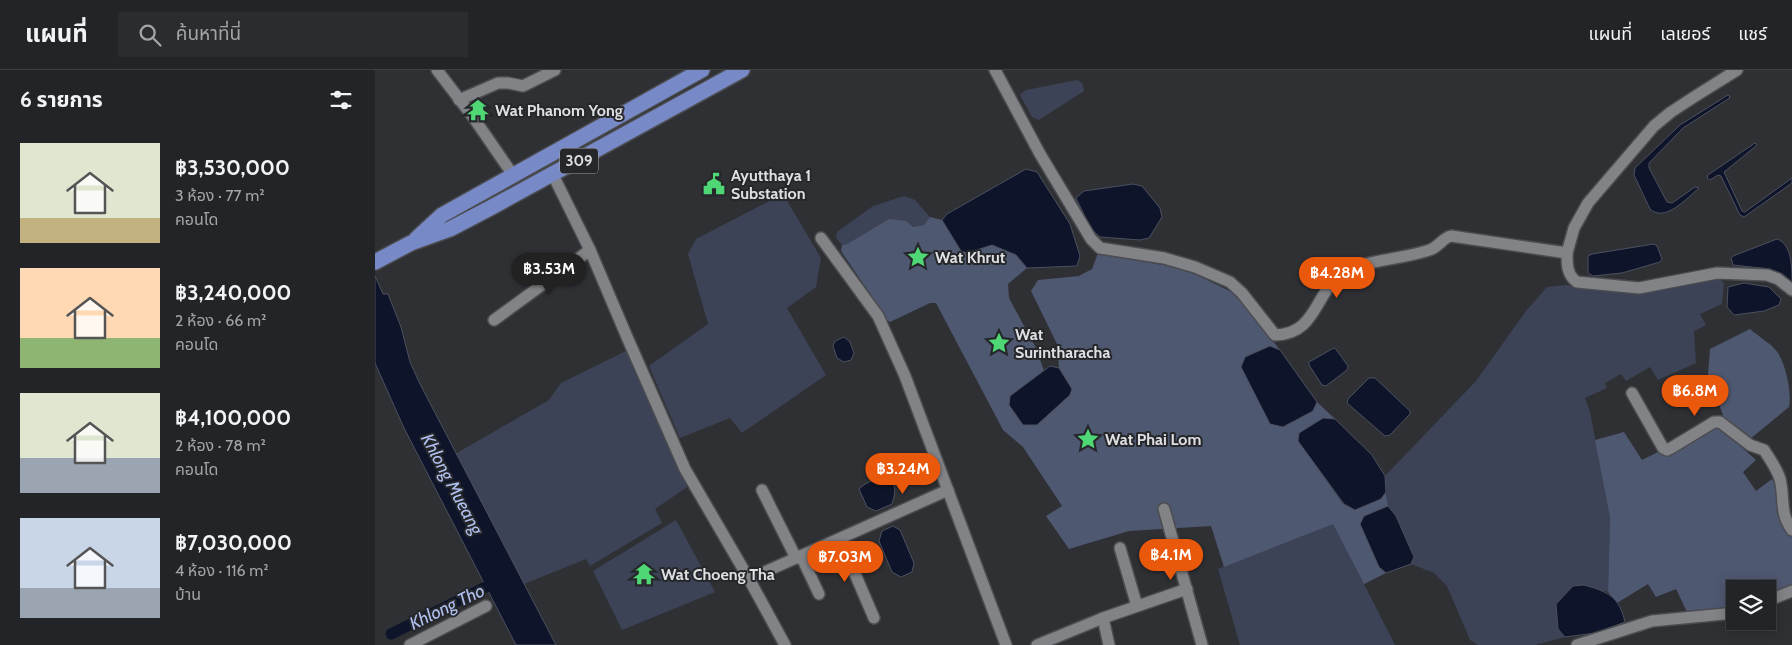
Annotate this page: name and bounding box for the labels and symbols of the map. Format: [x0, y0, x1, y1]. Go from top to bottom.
temple icon: Wat Phanom Yong [465, 97, 491, 123]
place label: Wat Phanom Yong [495, 101, 623, 120]
road number: 309 [560, 148, 598, 174]
place label: Ayutthaya 1 Substation [731, 166, 811, 203]
public building icon: Ayutthaya 1 Substation [701, 171, 727, 197]
place icon: Wat Khrut [905, 244, 931, 270]
place label: Wat Khrut [935, 248, 1006, 267]
pin: ฿3.53M [508, 252, 590, 295]
pin: ฿4.28M [1296, 256, 1378, 299]
place label: Wat Surintharacha [1015, 325, 1110, 362]
place icon: Wat Surintharacha [986, 330, 1012, 356]
pin: ฿6.8M [1660, 374, 1730, 417]
place icon: Wat Phai Lom [1075, 426, 1101, 452]
water label: Khlong Mueang [416, 430, 488, 539]
place label: Wat Phai Lom [1105, 430, 1201, 449]
pin: ฿3.24M [862, 452, 944, 495]
pin: ฿4.1M [1136, 538, 1206, 581]
pin: ฿7.03M [804, 540, 886, 583]
temple icon: Wat Choeng Tha [631, 561, 657, 587]
place label: Wat Choeng Tha [661, 565, 775, 584]
water label: Khlong Tho [406, 579, 488, 635]

